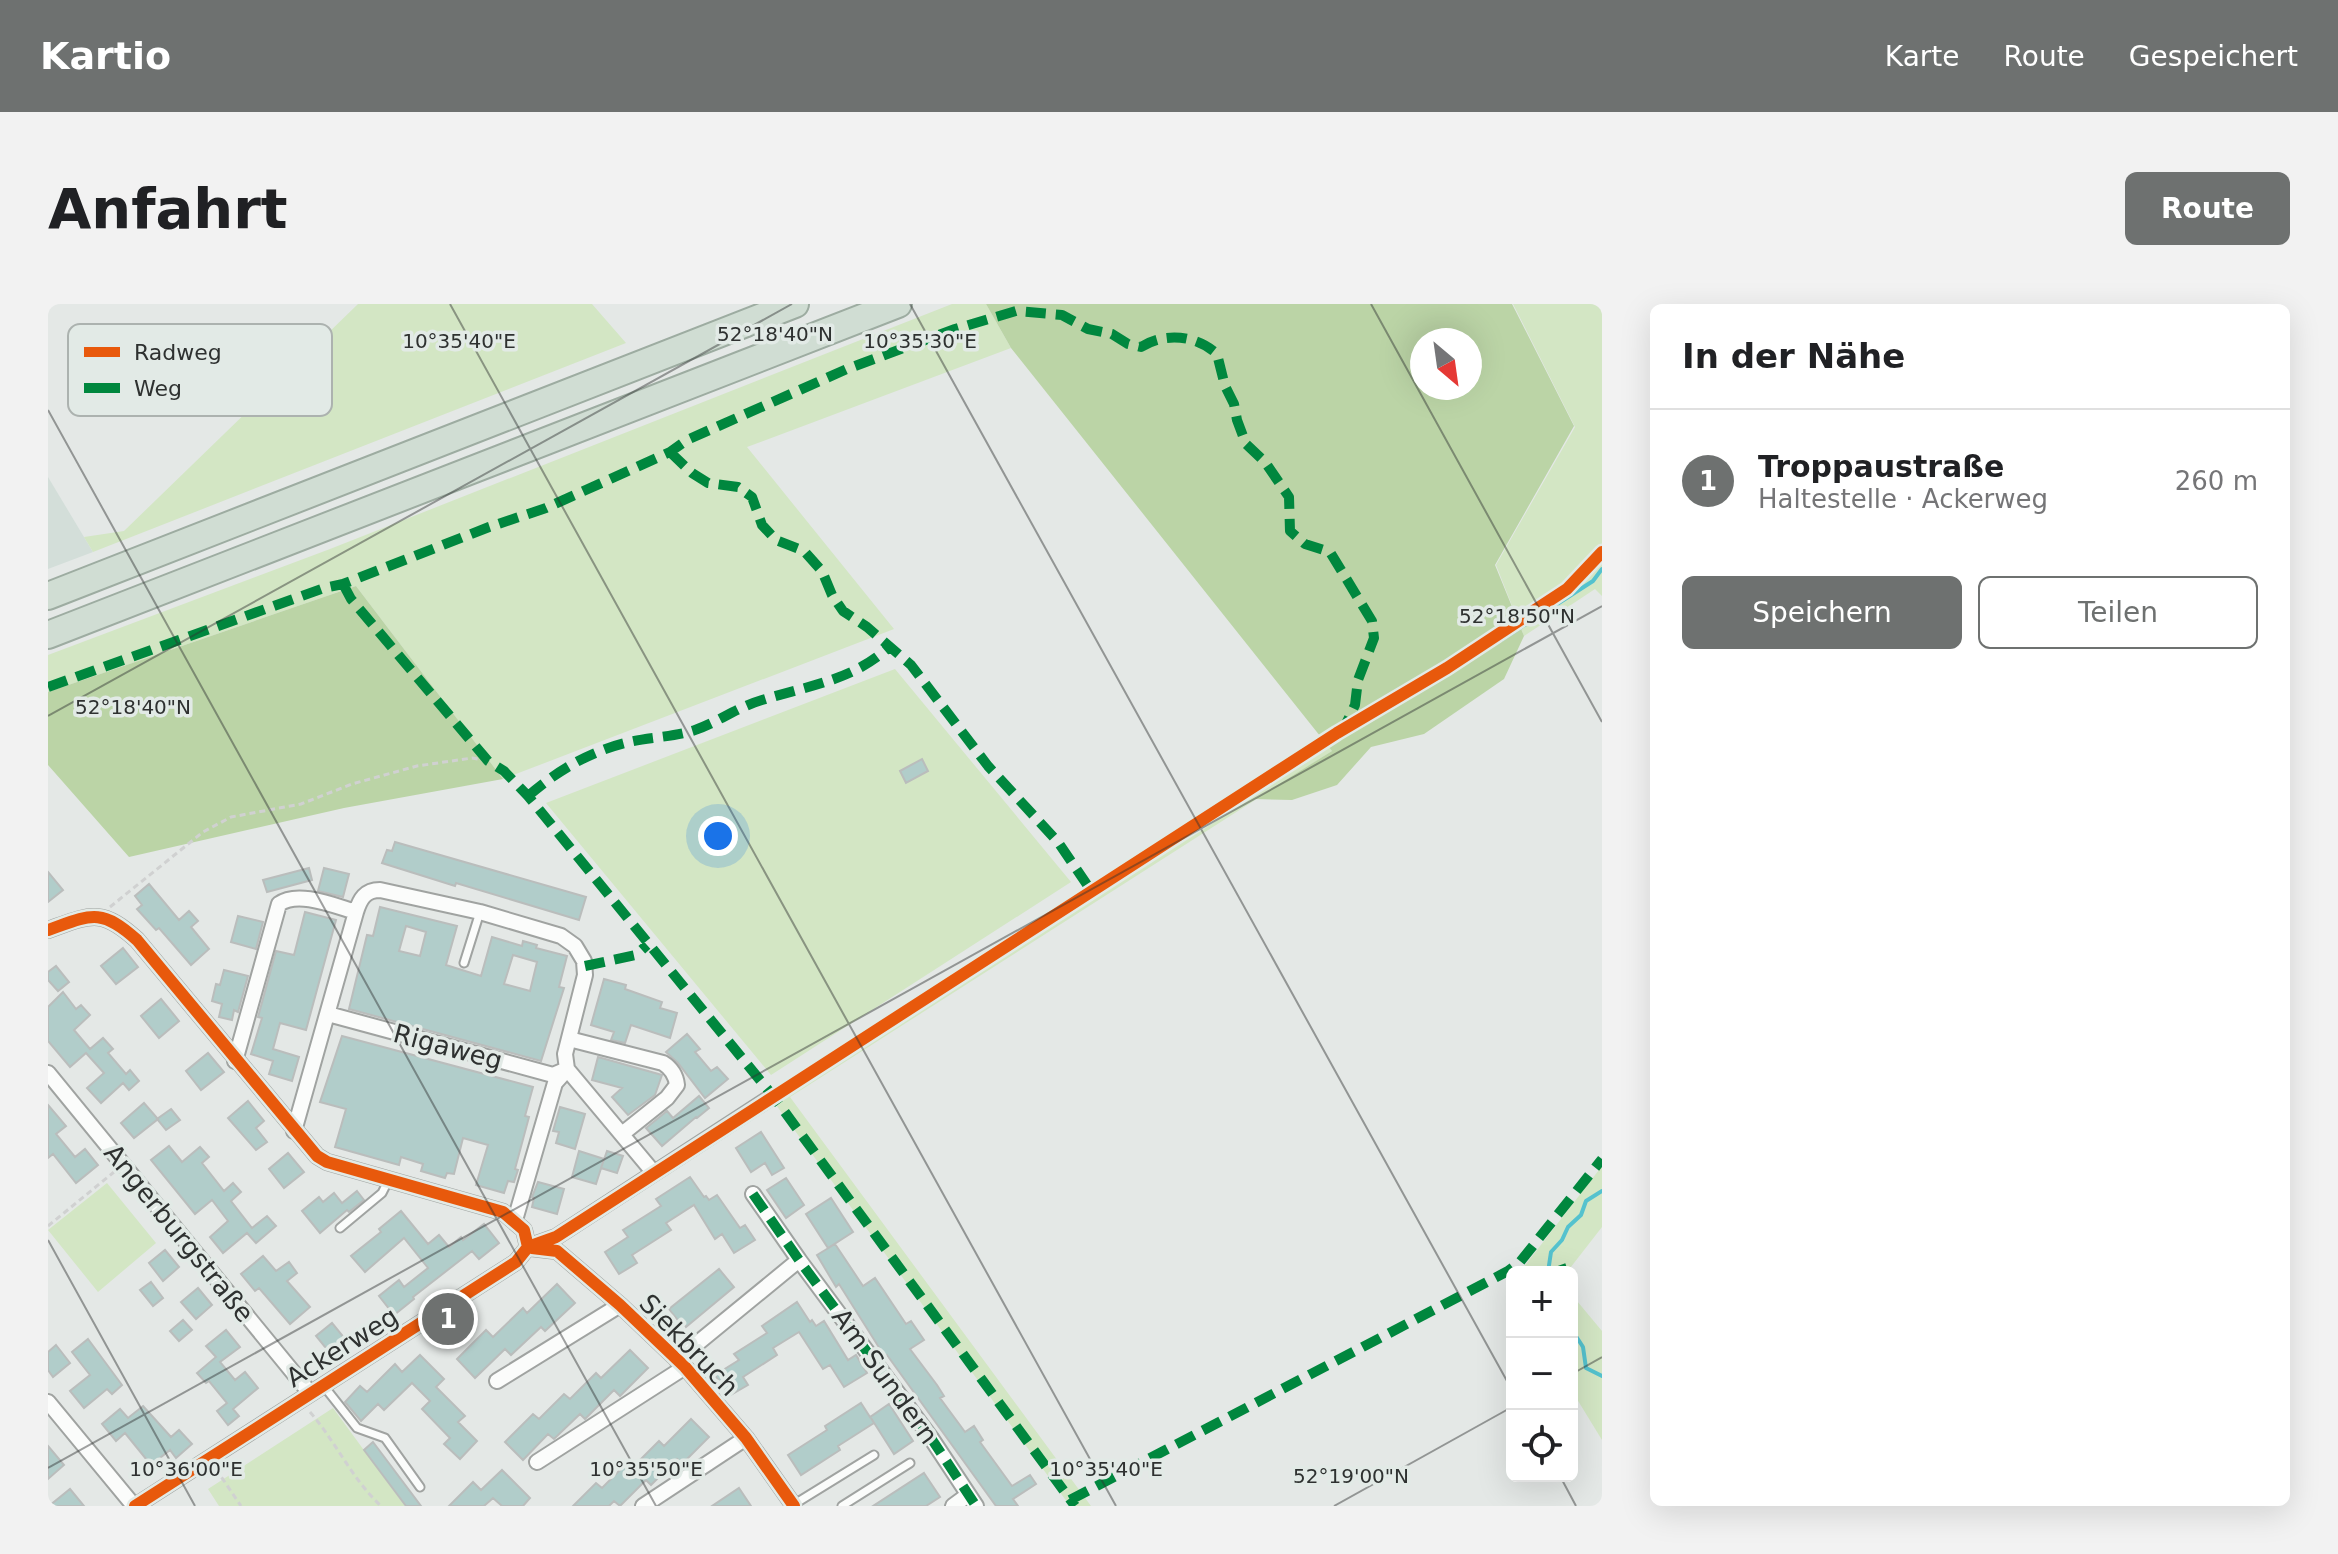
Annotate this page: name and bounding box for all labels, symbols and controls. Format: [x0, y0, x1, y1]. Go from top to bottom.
text: Kartio [40, 34, 171, 78]
text: Karte [1885, 40, 1960, 73]
text: Route [2004, 40, 2085, 73]
text: Gespeichert [2129, 40, 2298, 73]
button: Route [2125, 172, 2290, 245]
text: Anfahrt [48, 176, 288, 241]
text: 52°18'40"N [717, 322, 833, 346]
legend [68, 324, 332, 416]
north arrow [1410, 328, 1482, 400]
text: 10°35'40"E [402, 329, 516, 353]
text: 10°35'30"E [863, 329, 977, 353]
text: In der Nähe [1682, 336, 1905, 376]
text: Radweg [134, 340, 222, 365]
text: Weg [134, 376, 182, 401]
text: Troppaustraße [1758, 449, 2004, 484]
text: 1 [1699, 466, 1717, 496]
text: 260 m [2175, 466, 2258, 496]
text: Haltestelle · Ackerweg [1758, 484, 2048, 514]
button: Speichern [1682, 576, 1962, 649]
button: Teilen [1978, 576, 2258, 649]
text: 52°18'50"N [1459, 604, 1575, 628]
text: 52°18'40"N [75, 695, 191, 719]
your location [698, 816, 738, 856]
street label: Rigaweg [390, 1018, 506, 1076]
street label: Angerburgstraße [98, 1138, 260, 1328]
map controls [1506, 1266, 1578, 1482]
button: + [1506, 1266, 1578, 1338]
street label: Siekbruch [633, 1288, 745, 1402]
pin: 1 [422, 1289, 474, 1349]
street label: Ackerweg [281, 1301, 403, 1393]
street label: Am Sundern [826, 1302, 944, 1450]
button: − [1506, 1338, 1578, 1410]
button: locate [1506, 1410, 1578, 1482]
text: 10°36'00"E [129, 1457, 243, 1481]
text: 10°35'50"E [589, 1457, 703, 1481]
text: 10°35'40"E [1049, 1457, 1163, 1481]
text: 52°19'00"N [1293, 1464, 1409, 1488]

